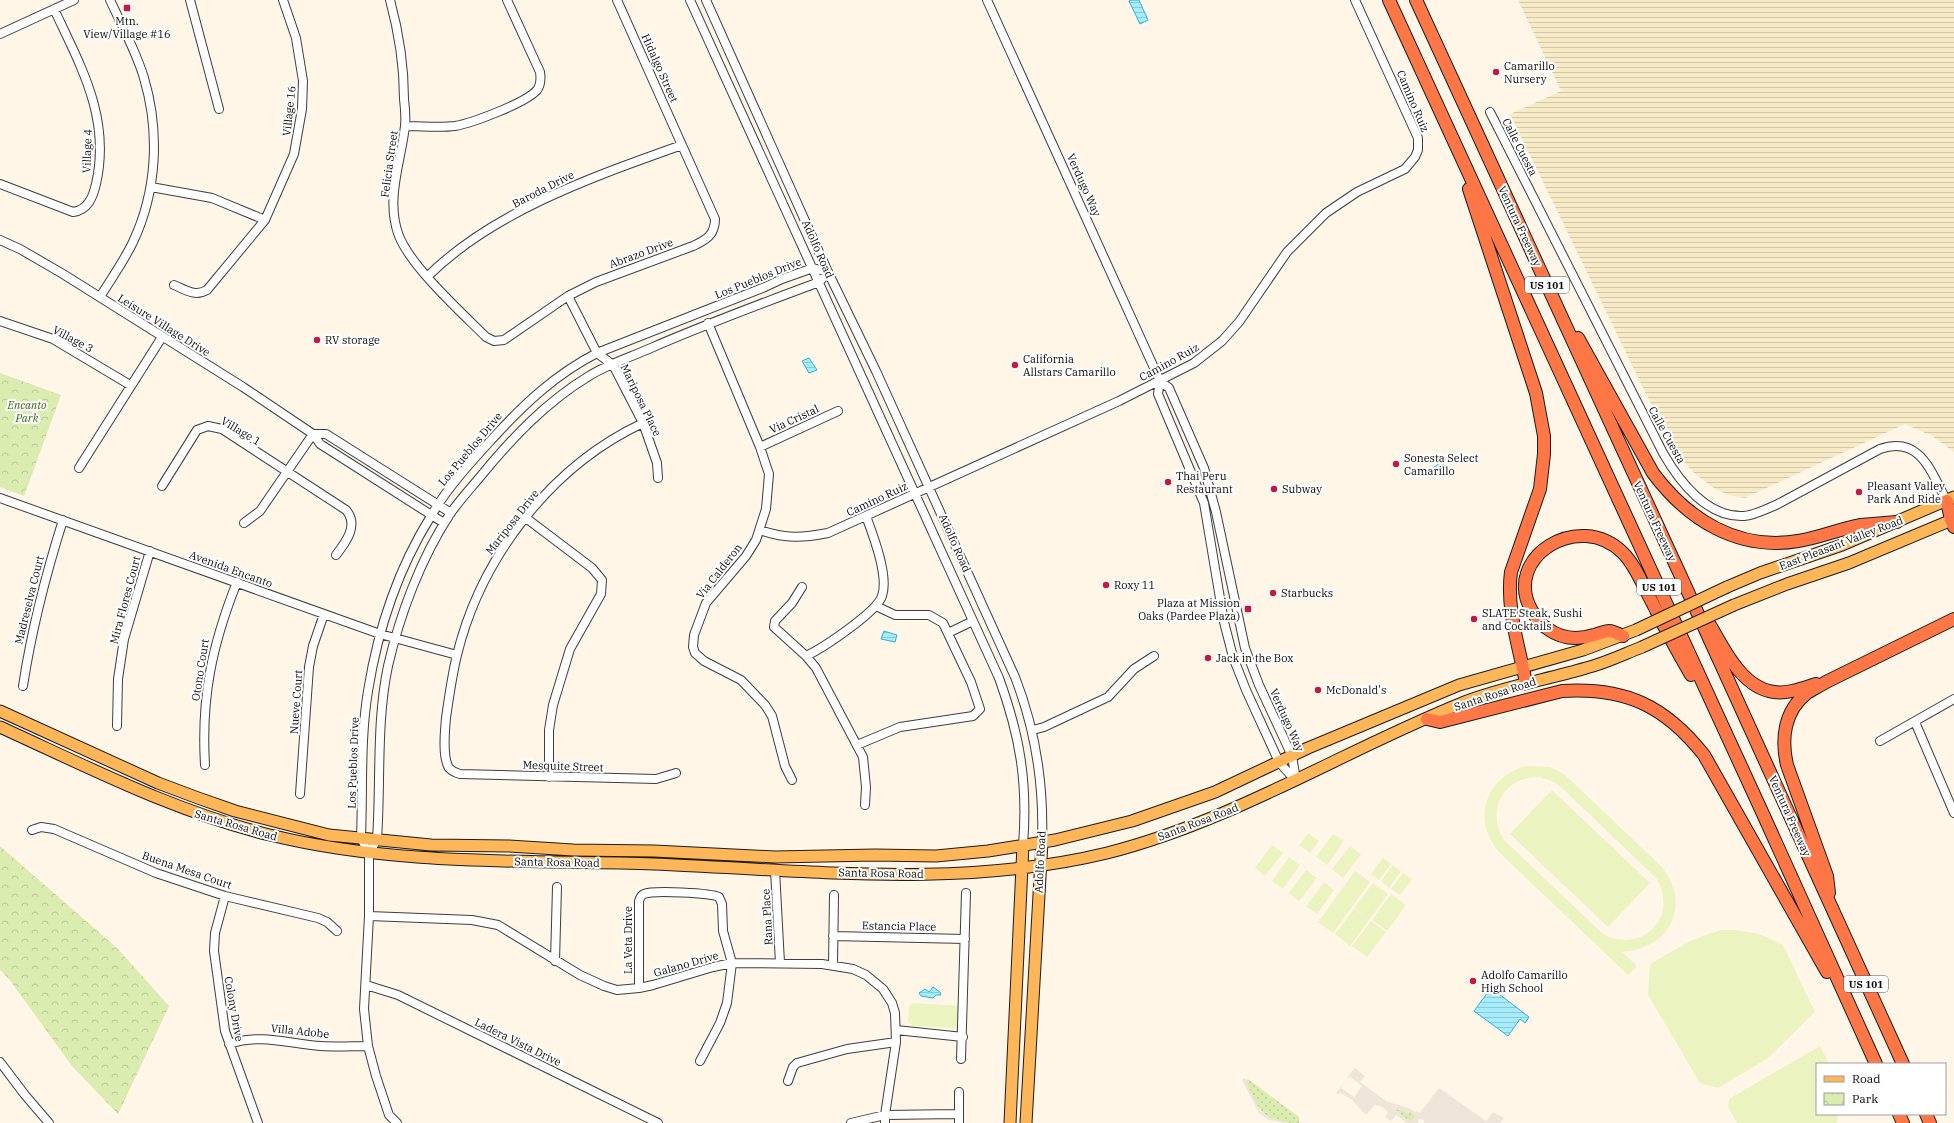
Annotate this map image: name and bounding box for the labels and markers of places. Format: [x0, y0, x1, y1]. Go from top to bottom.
marker: Mtn. View/Village #16 [122, 3, 132, 13]
place label: Mtn. View/Village #16 [83, 14, 171, 41]
place label: Camarillo Nursery [1504, 59, 1555, 86]
marker: Camarillo Nursery [1491, 67, 1501, 77]
place label: RV storage [325, 333, 380, 347]
marker: RV storage [312, 335, 322, 345]
place label: California Allstars Camarillo [1023, 352, 1116, 379]
marker: California Allstars Camarillo [1010, 360, 1020, 370]
place label: Sonesta Select Camarillo [1404, 451, 1479, 478]
marker: Sonesta Select Camarillo [1391, 459, 1401, 469]
place label: Thai Peru Restaurant [1176, 469, 1233, 496]
marker: Thai Peru Restaurant [1163, 477, 1173, 487]
place label: Pleasant Valley Park And Ride [1867, 479, 1945, 506]
place label: Subway [1282, 482, 1322, 496]
marker: Subway [1269, 484, 1279, 494]
marker: Pleasant Valley Park And Ride [1854, 487, 1864, 497]
place label: Roxy 11 [1114, 578, 1155, 592]
marker: Roxy 11 [1101, 580, 1111, 590]
place label: Starbucks [1281, 586, 1333, 600]
marker: Starbucks [1268, 588, 1278, 598]
place label: Plaza at Mission Oaks (Pardee Plaza) [1138, 596, 1240, 623]
marker: Plaza at Mission Oaks (Pardee Plaza) [1243, 604, 1253, 614]
place label: SLATE Steak, Sushi and Cocktails [1482, 606, 1583, 633]
marker: SLATE Steak, Sushi and Cocktails [1469, 614, 1479, 624]
place label: Jack in the Box [1216, 651, 1293, 665]
marker: Jack in the Box [1203, 653, 1213, 663]
place label: McDonald's [1326, 683, 1386, 697]
marker: McDonald's [1313, 685, 1323, 695]
place label: Adolfo Camarillo High School [1481, 968, 1568, 995]
marker: Adolfo Camarillo High School [1468, 976, 1478, 986]

